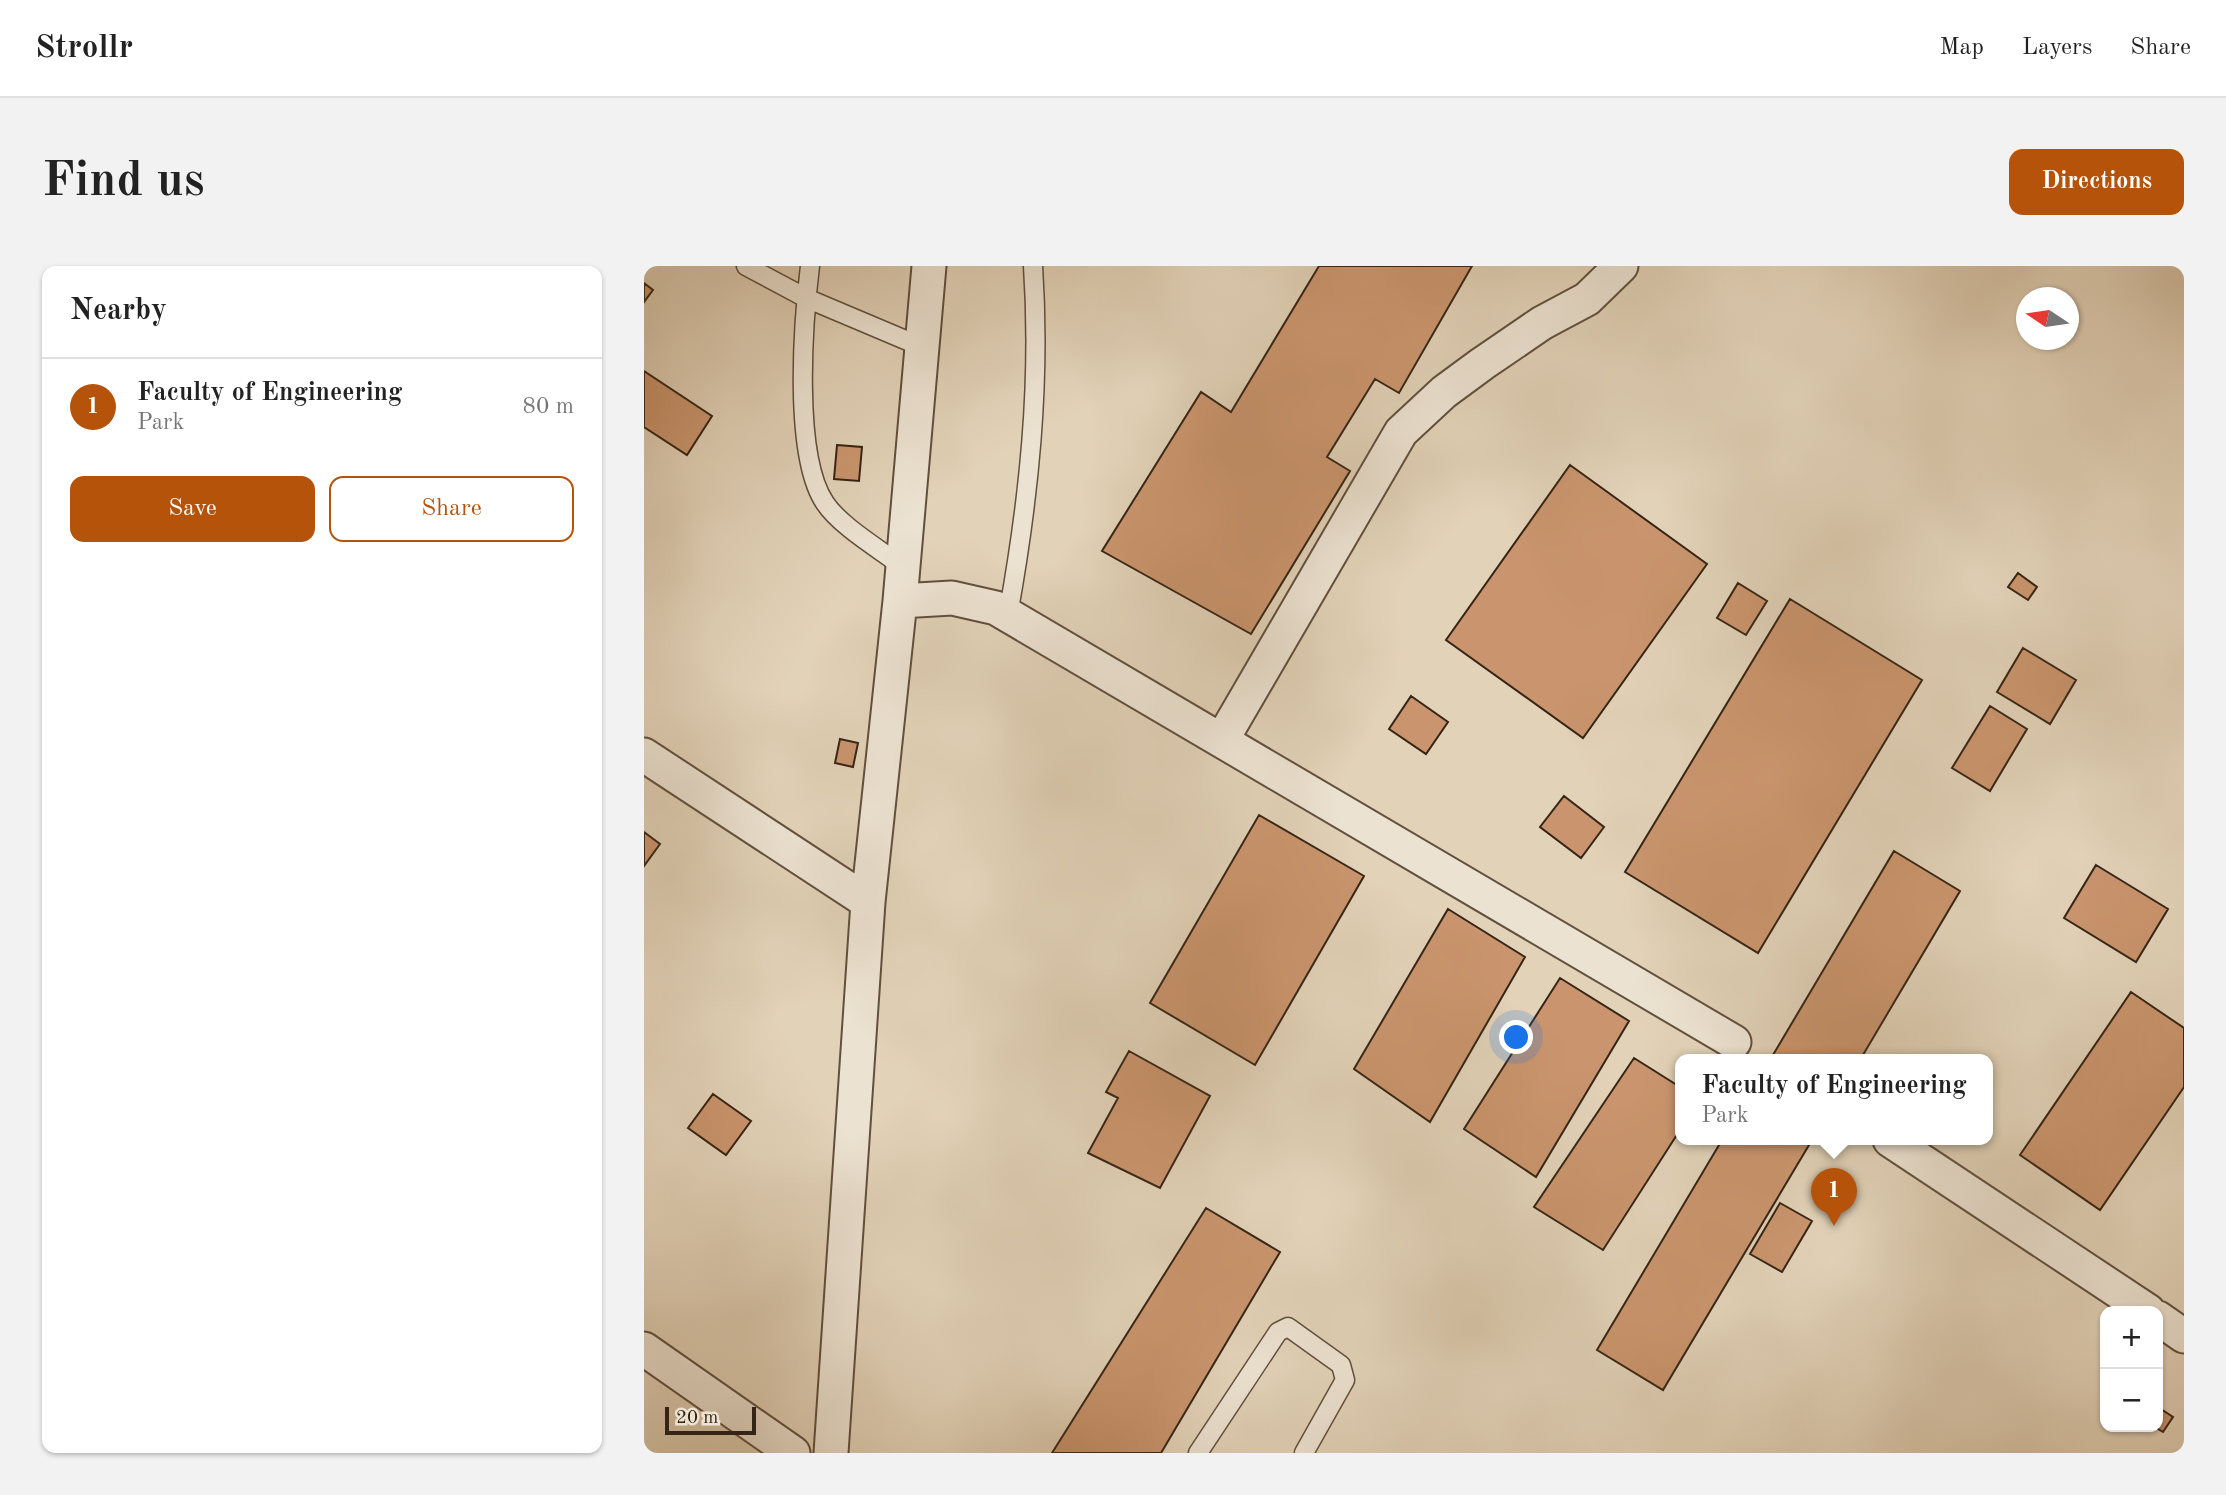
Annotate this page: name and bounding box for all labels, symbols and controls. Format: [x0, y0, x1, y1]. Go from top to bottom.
text: Strollr [35, 32, 133, 65]
text: Map [1940, 36, 1984, 60]
text: Layers [2022, 36, 2092, 60]
text: Share [2130, 36, 2191, 60]
button: Directions [2009, 149, 2184, 215]
text: Find us [42, 158, 205, 207]
north arrow [2016, 287, 2079, 350]
text: Nearby [70, 296, 167, 326]
text: Faculty of Engineering [137, 380, 402, 406]
text: 1 [86, 395, 100, 418]
text: 80 m [523, 395, 574, 418]
text: Park [137, 411, 184, 434]
button: Save [70, 476, 315, 542]
button: Share [329, 476, 574, 542]
your location [1499, 1020, 1533, 1054]
popup [1675, 1054, 1993, 1145]
text: Faculty of Engineering [1701, 1073, 1967, 1099]
text: Park [1701, 1104, 1749, 1127]
pin: 1 [1811, 1168, 1857, 1226]
map controls [2100, 1306, 2163, 1432]
button: + [2100, 1306, 2163, 1369]
button: − [2100, 1369, 2163, 1432]
scale bar [665, 1404, 756, 1436]
text: 20 m [676, 1409, 718, 1428]

